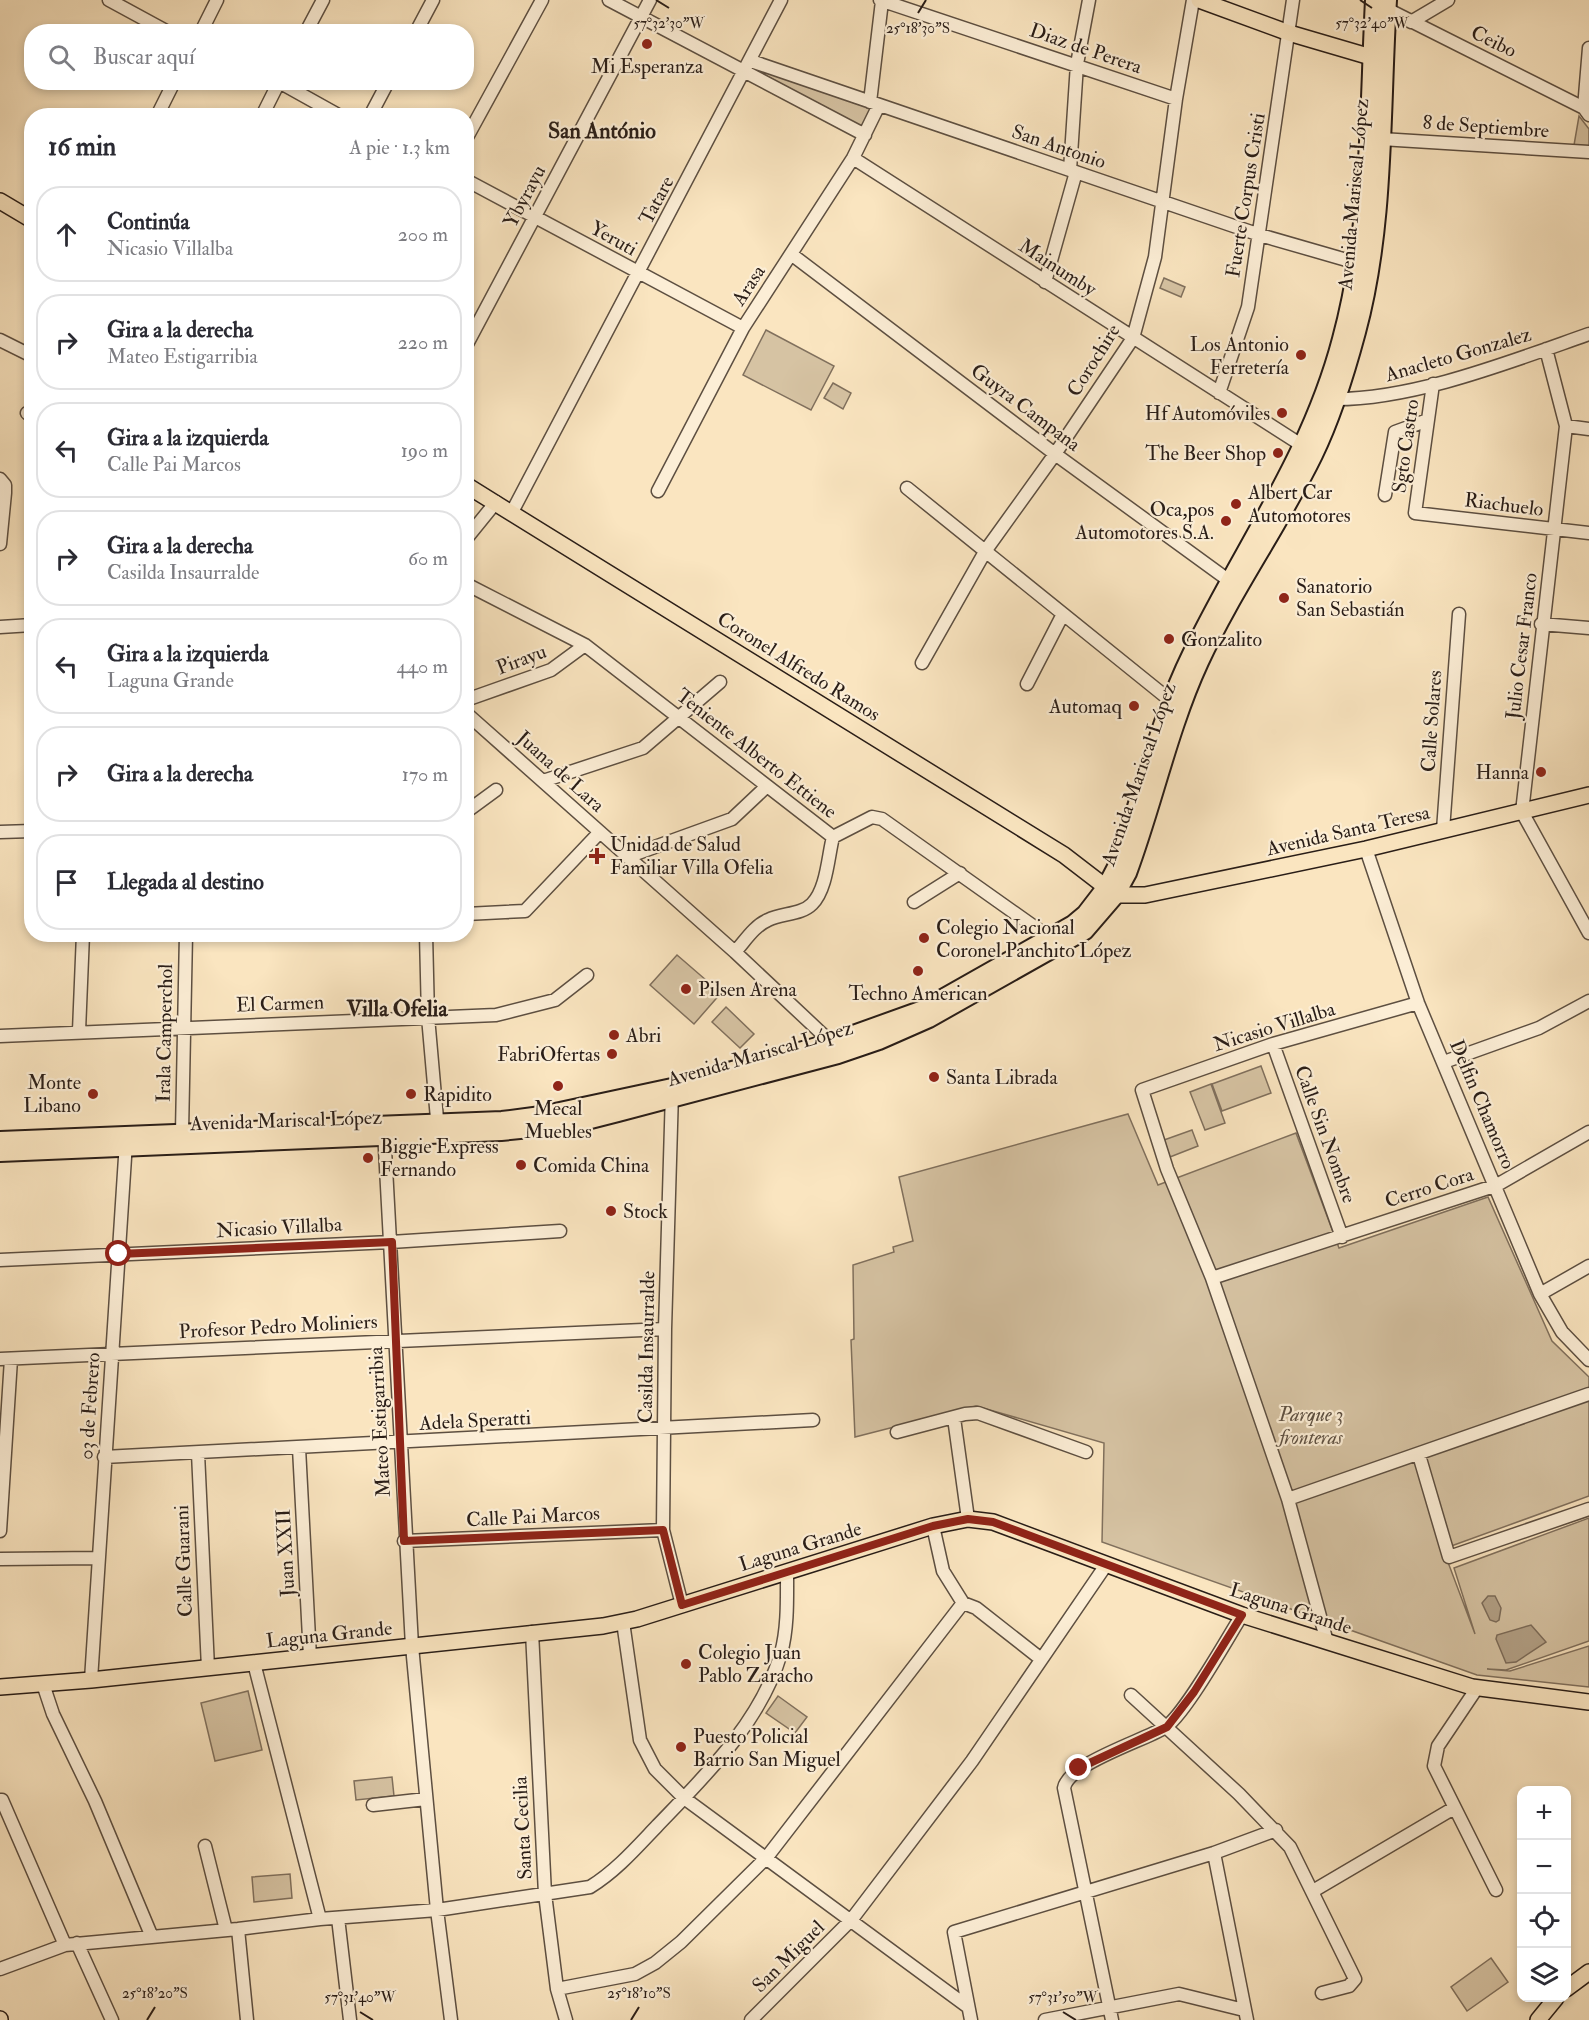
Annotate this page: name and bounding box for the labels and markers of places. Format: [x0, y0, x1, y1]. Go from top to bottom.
marker: Mi Esperanza [640, 37, 654, 51]
place label: Mi Esperanza [591, 54, 704, 80]
place label: Los Antonio Ferretería [1190, 332, 1290, 380]
marker: Los Antonio Ferretería [1294, 348, 1308, 362]
place label: Hf Automóviles [1145, 401, 1270, 426]
marker: Hf Automóviles [1275, 406, 1289, 420]
place label: The Beer Shop [1145, 441, 1266, 467]
marker: The Beer Shop [1271, 446, 1285, 460]
place label: Albert Car Automotores [1247, 480, 1351, 528]
place label: Oca,pos Automotores S.A. [1074, 497, 1214, 545]
marker: Albert Car Automotores [1229, 497, 1243, 511]
marker: Oca,pos Automotores S.A. [1219, 514, 1233, 528]
place label: Sanatorio San Sebastián [1296, 574, 1405, 622]
marker: Sanatorio San Sebastián [1277, 591, 1291, 605]
place label: Gonzalito [1181, 627, 1262, 652]
marker: Gonzalito [1162, 632, 1176, 646]
place label: Automaq [1048, 694, 1123, 719]
marker: Automaq [1127, 699, 1141, 713]
place label: Hanna [1476, 760, 1530, 785]
marker: Hanna [1534, 765, 1548, 779]
place label: Unidad de Salud Familiar Villa Ofelia [610, 832, 774, 880]
marker: Unidad de Salud Familiar Villa Ofelia [588, 847, 606, 865]
place label: Colegio Nacional Coronel Panchito López [936, 915, 1132, 964]
marker: Colegio Nacional Coronel Panchito López [917, 931, 931, 945]
marker: Techno American [911, 964, 925, 978]
place label: Pilsen Arena [698, 977, 798, 1002]
place label: Techno American [848, 981, 988, 1006]
marker: Pilsen Arena [679, 982, 693, 996]
place label: Abri [625, 1023, 661, 1048]
marker: Abri [607, 1028, 621, 1042]
place label: FabriOfertas [497, 1042, 600, 1067]
marker: FabriOfertas [605, 1047, 619, 1061]
place label: Santa Librada [946, 1065, 1058, 1090]
place label: Monte Libano [23, 1070, 81, 1118]
marker: Santa Librada [927, 1070, 941, 1084]
marker: Mecal Muebles [551, 1079, 565, 1093]
place label: Rapidito [423, 1082, 492, 1108]
marker: Monte Libano [86, 1087, 100, 1101]
marker: Rapidito [404, 1087, 418, 1101]
place label: Mecal Muebles [524, 1096, 592, 1144]
place label: Biggie Express Fernando [380, 1134, 499, 1182]
marker: Biggie Express Fernando [361, 1151, 375, 1165]
place label: Comida China [533, 1153, 650, 1178]
marker: Comida China [514, 1158, 528, 1172]
place label: Stock [623, 1199, 668, 1224]
marker: Stock [604, 1204, 618, 1218]
place label: Colegio Juan Pablo Zaracho [698, 1640, 813, 1688]
marker: Colegio Juan Pablo Zaracho [679, 1657, 693, 1671]
place label: Puesto Policial Barrio San Miguel [693, 1724, 841, 1772]
marker: Puesto Policial Barrio San Miguel [674, 1740, 688, 1754]

